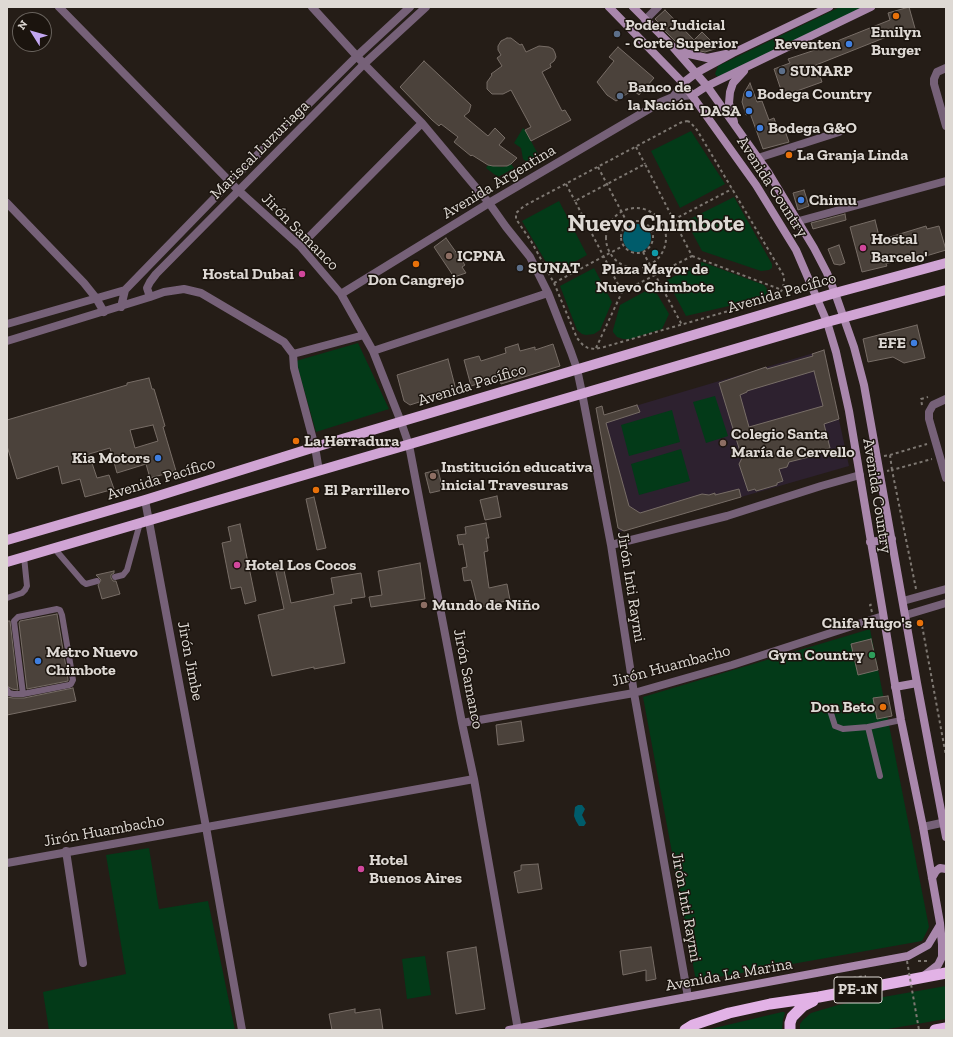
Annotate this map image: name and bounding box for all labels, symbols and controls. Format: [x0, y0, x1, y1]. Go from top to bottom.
marker: Emilyn Burger [891, 11, 901, 21]
north arrow [12, 12, 52, 52]
place label: Poder Judicial - Corte Superior [625, 15, 738, 53]
text: N [15, 18, 31, 32]
place label: Emilyn Burger [871, 22, 921, 60]
marker: Poder Judicial - Corte Superior [612, 29, 622, 39]
place label: Reventen [774, 34, 841, 54]
marker: Reventen [844, 39, 854, 49]
place label: SUNARP [790, 61, 853, 81]
marker: SUNARP [777, 66, 787, 76]
place label: Banco de la Nación [628, 77, 694, 115]
place label: Bodega Country [757, 84, 872, 104]
marker: Bodega Country [744, 89, 754, 99]
marker: Banco de la Nación [615, 91, 625, 101]
street label: Mariscal Luzuriaga [206, 96, 314, 204]
place label: DASA [700, 101, 741, 121]
marker: DASA [744, 106, 754, 116]
place label: Bodega G&O [768, 118, 857, 138]
marker: Bodega G&O [755, 123, 765, 133]
street label: Avenida Country [732, 133, 812, 241]
street label: Avenida Argentina [439, 141, 559, 223]
place label: La Granja Linda [797, 145, 908, 165]
marker: La Granja Linda [784, 150, 794, 160]
street label: Jirón Samanco [257, 189, 343, 275]
place label: Chimu [809, 190, 857, 210]
marker: Chimu [796, 195, 806, 205]
district label: Nuevo Chimbote [568, 210, 744, 238]
place label: Hostal Barcelo' [871, 229, 927, 267]
marker: Hostal Barcelo' [858, 243, 868, 253]
place label: ICPNA [457, 246, 505, 266]
marker: Plaza Mayor de Nuevo Chimbote [650, 248, 660, 258]
marker: ICPNA [444, 251, 454, 261]
place label: SUNAT [528, 258, 581, 278]
marker: Don Cangrejo [411, 259, 421, 269]
place label: Plaza Mayor de Nuevo Chimbote [596, 259, 714, 297]
marker: SUNAT [515, 263, 525, 273]
place label: Hostal Dubai [202, 264, 294, 284]
street label: Avenida Pacífico [725, 268, 839, 318]
marker: Hostal Dubai [297, 269, 307, 279]
place label: Don Cangrejo [368, 270, 464, 290]
place label: EFE [878, 333, 906, 353]
marker: EFE [909, 338, 919, 348]
street label: Avenida Pacífico [416, 359, 528, 411]
place label: Colegio Santa María de Cervello [731, 424, 855, 462]
place label: La Herradura [304, 431, 399, 451]
marker: La Herradura [291, 436, 301, 446]
street label: Avenida Country [858, 437, 896, 555]
marker: Colegio Santa María de Cervello [718, 438, 728, 448]
place label: Kia Motors [72, 448, 150, 468]
street label: Avenida Pacífico [105, 453, 217, 505]
marker: Kia Motors [153, 453, 163, 463]
place label: Institución educativa inicial Travesuras [441, 457, 593, 495]
marker: Institución educativa inicial Travesuras [428, 471, 438, 481]
place label: El Parrillero [324, 480, 410, 500]
marker: El Parrillero [311, 485, 321, 495]
street label: Jirón Inti Raymi [613, 531, 649, 643]
place label: Hotel Los Cocos [245, 555, 356, 575]
marker: Hotel Los Cocos [232, 560, 242, 570]
place label: Mundo de Niño [432, 595, 540, 615]
marker: Mundo de Niño [419, 600, 429, 610]
place label: Chifa Hugo's [822, 613, 912, 633]
marker: Chifa Hugo's [915, 618, 925, 628]
street label: Jirón Jimbe [173, 620, 207, 702]
street label: Jirón Samanco [449, 627, 487, 731]
street label: Jirón Huambacho [609, 641, 733, 691]
place label: Metro Nuevo Chimbote [46, 642, 138, 680]
place label: Gym Country [768, 645, 864, 665]
marker: Gym Country [867, 650, 877, 660]
marker: Metro Nuevo Chimbote [33, 656, 43, 666]
place label: Don Beto [811, 697, 875, 717]
marker: Don Beto [878, 702, 888, 712]
street label: Jirón Huambacho [42, 811, 166, 851]
place label: Hotel Buenos Aires [369, 850, 462, 888]
street label: Jirón Inti Raymi [667, 851, 705, 963]
marker: Hotel Buenos Aires [356, 864, 366, 874]
street label: Avenida La Marina [664, 954, 794, 996]
road number: PE-1N [834, 977, 882, 1003]

